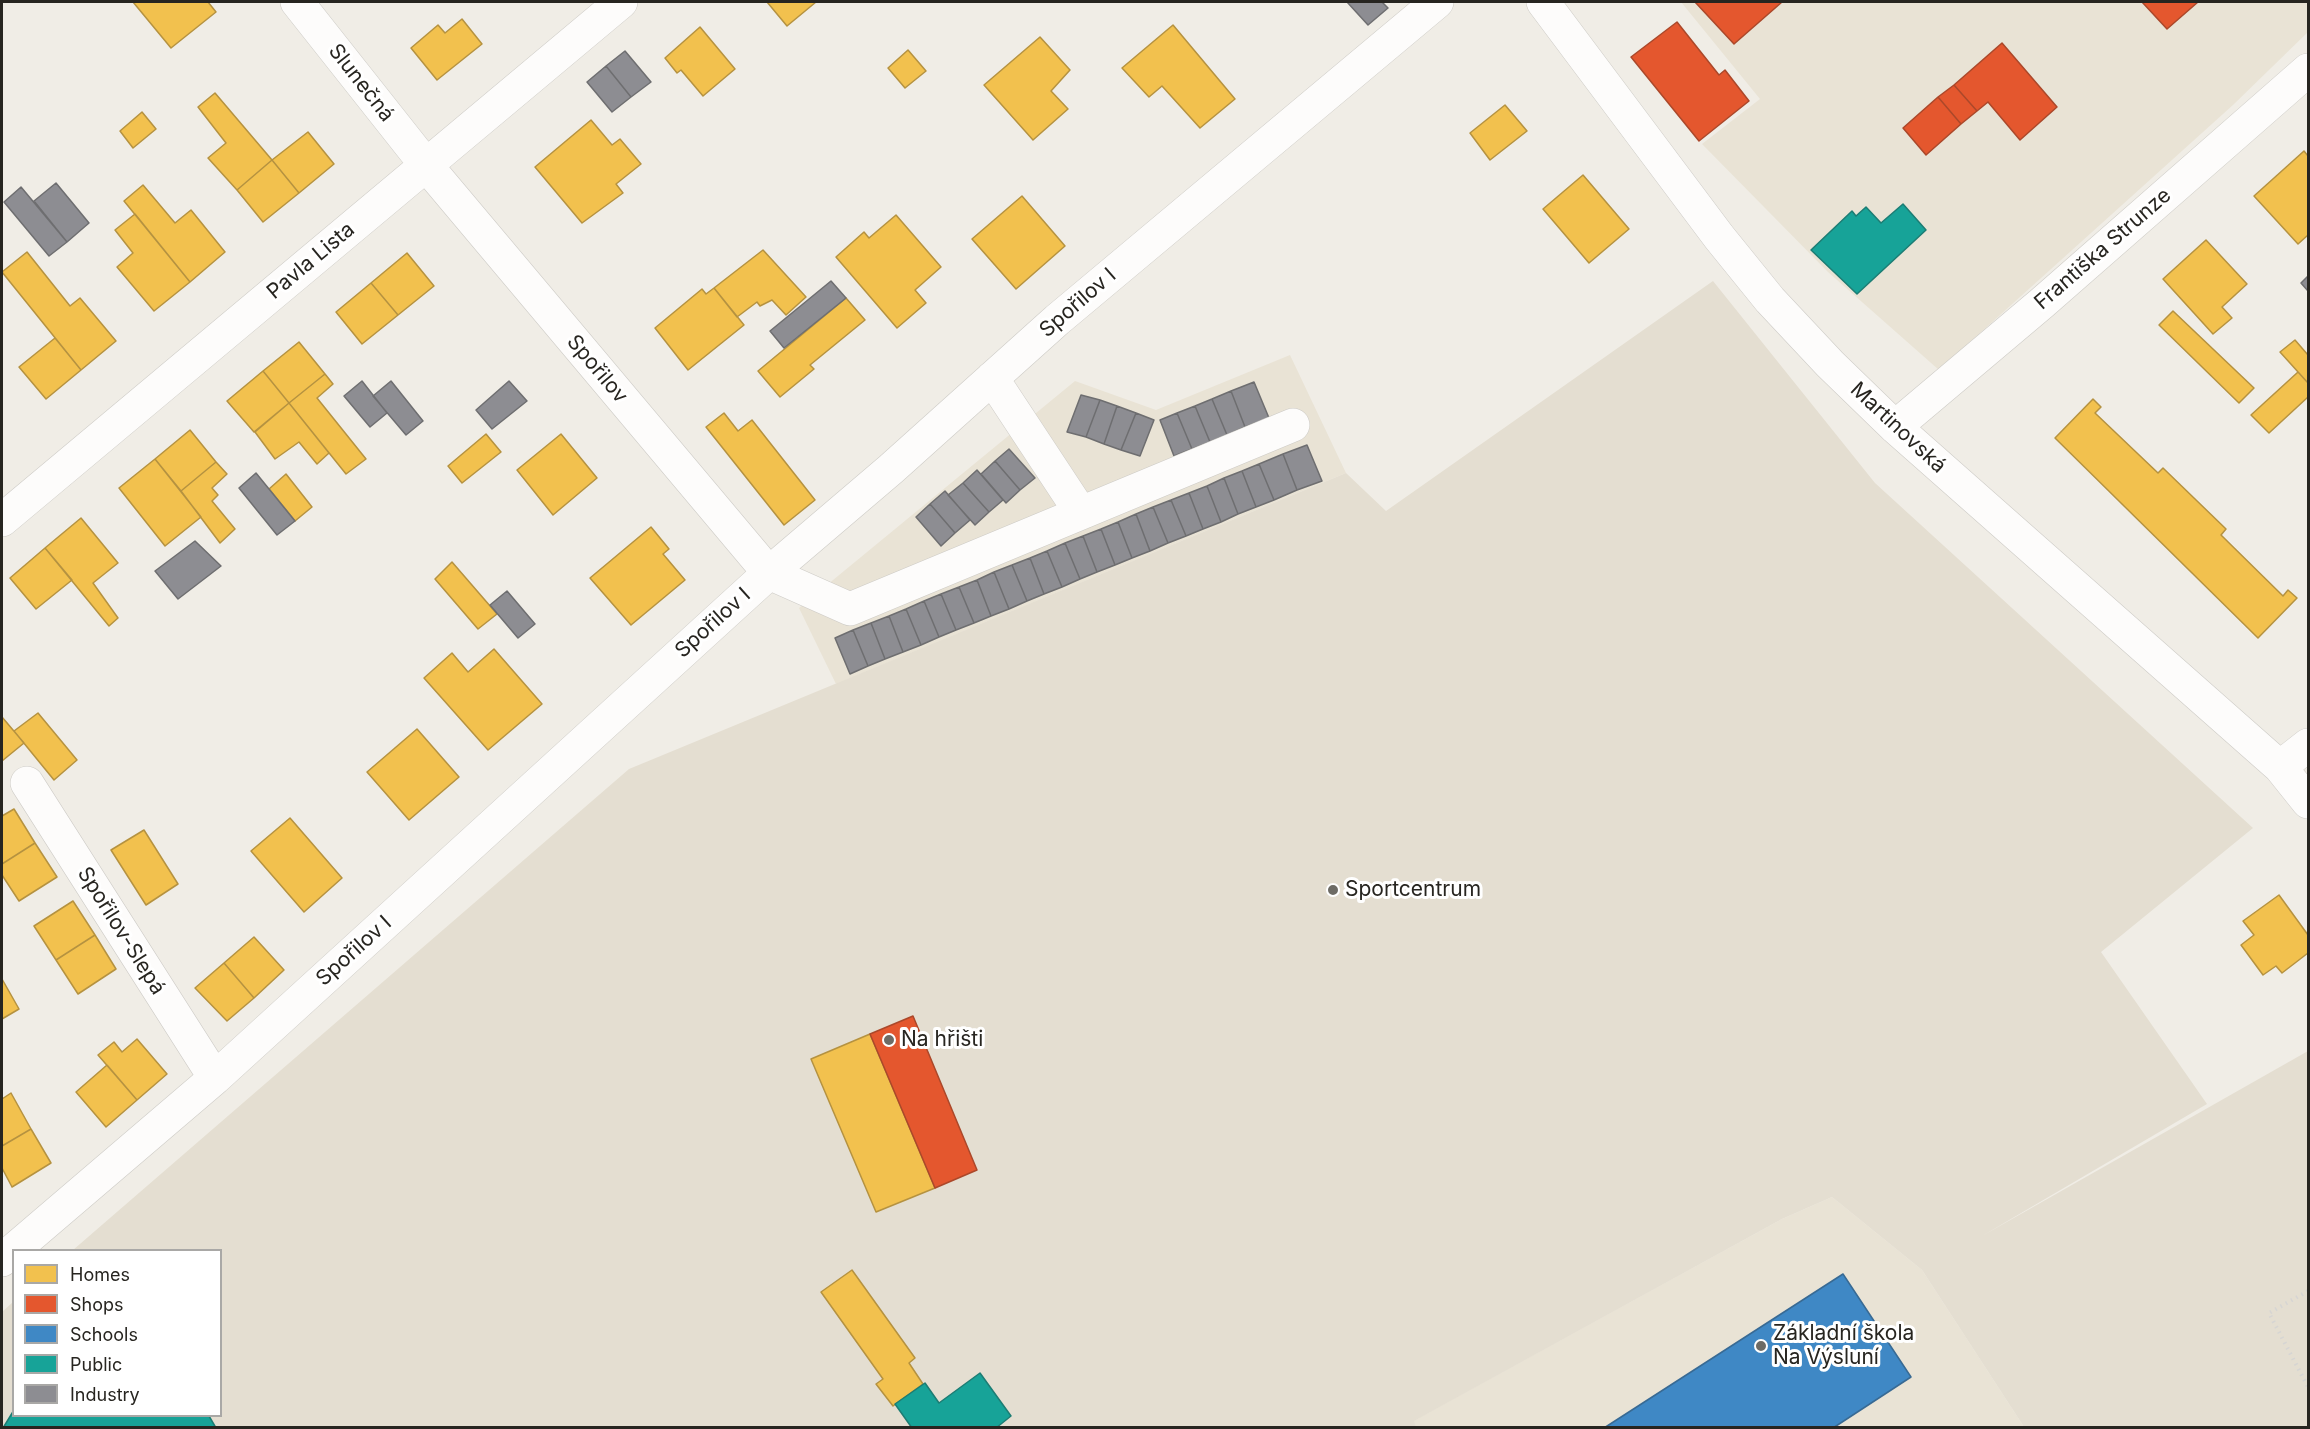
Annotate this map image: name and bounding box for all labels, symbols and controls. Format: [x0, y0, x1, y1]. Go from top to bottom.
street label: Slunečná [323, 39, 399, 127]
street label: Františka Strunze [2030, 183, 2176, 315]
street label: Pavla Lista [262, 217, 360, 305]
street label: Spořilov I [1035, 263, 1121, 343]
street label: Spořilov [561, 330, 633, 408]
street label: Martinovská [1845, 377, 1951, 479]
street label: Spořilov I [670, 583, 756, 663]
street label: Spořilov-Slepá [72, 863, 170, 999]
place label: Sportcentrum [1345, 877, 1481, 903]
marker: Sportcentrum [1326, 883, 1340, 897]
street label: Spořilov I [311, 911, 397, 991]
place label: Na hřišti [901, 1027, 983, 1053]
marker: Na hřišti [882, 1033, 896, 1047]
legend [12, 1249, 222, 1417]
text: Homes [70, 1264, 130, 1285]
text: Shops [70, 1294, 124, 1315]
place label: Základní škola Na Výsluní [1773, 1321, 1914, 1371]
text: Schools [70, 1324, 138, 1345]
marker: Základní škola Na Výsluní [1754, 1339, 1768, 1353]
text: Public [70, 1354, 122, 1375]
text: Industry [70, 1384, 140, 1405]

